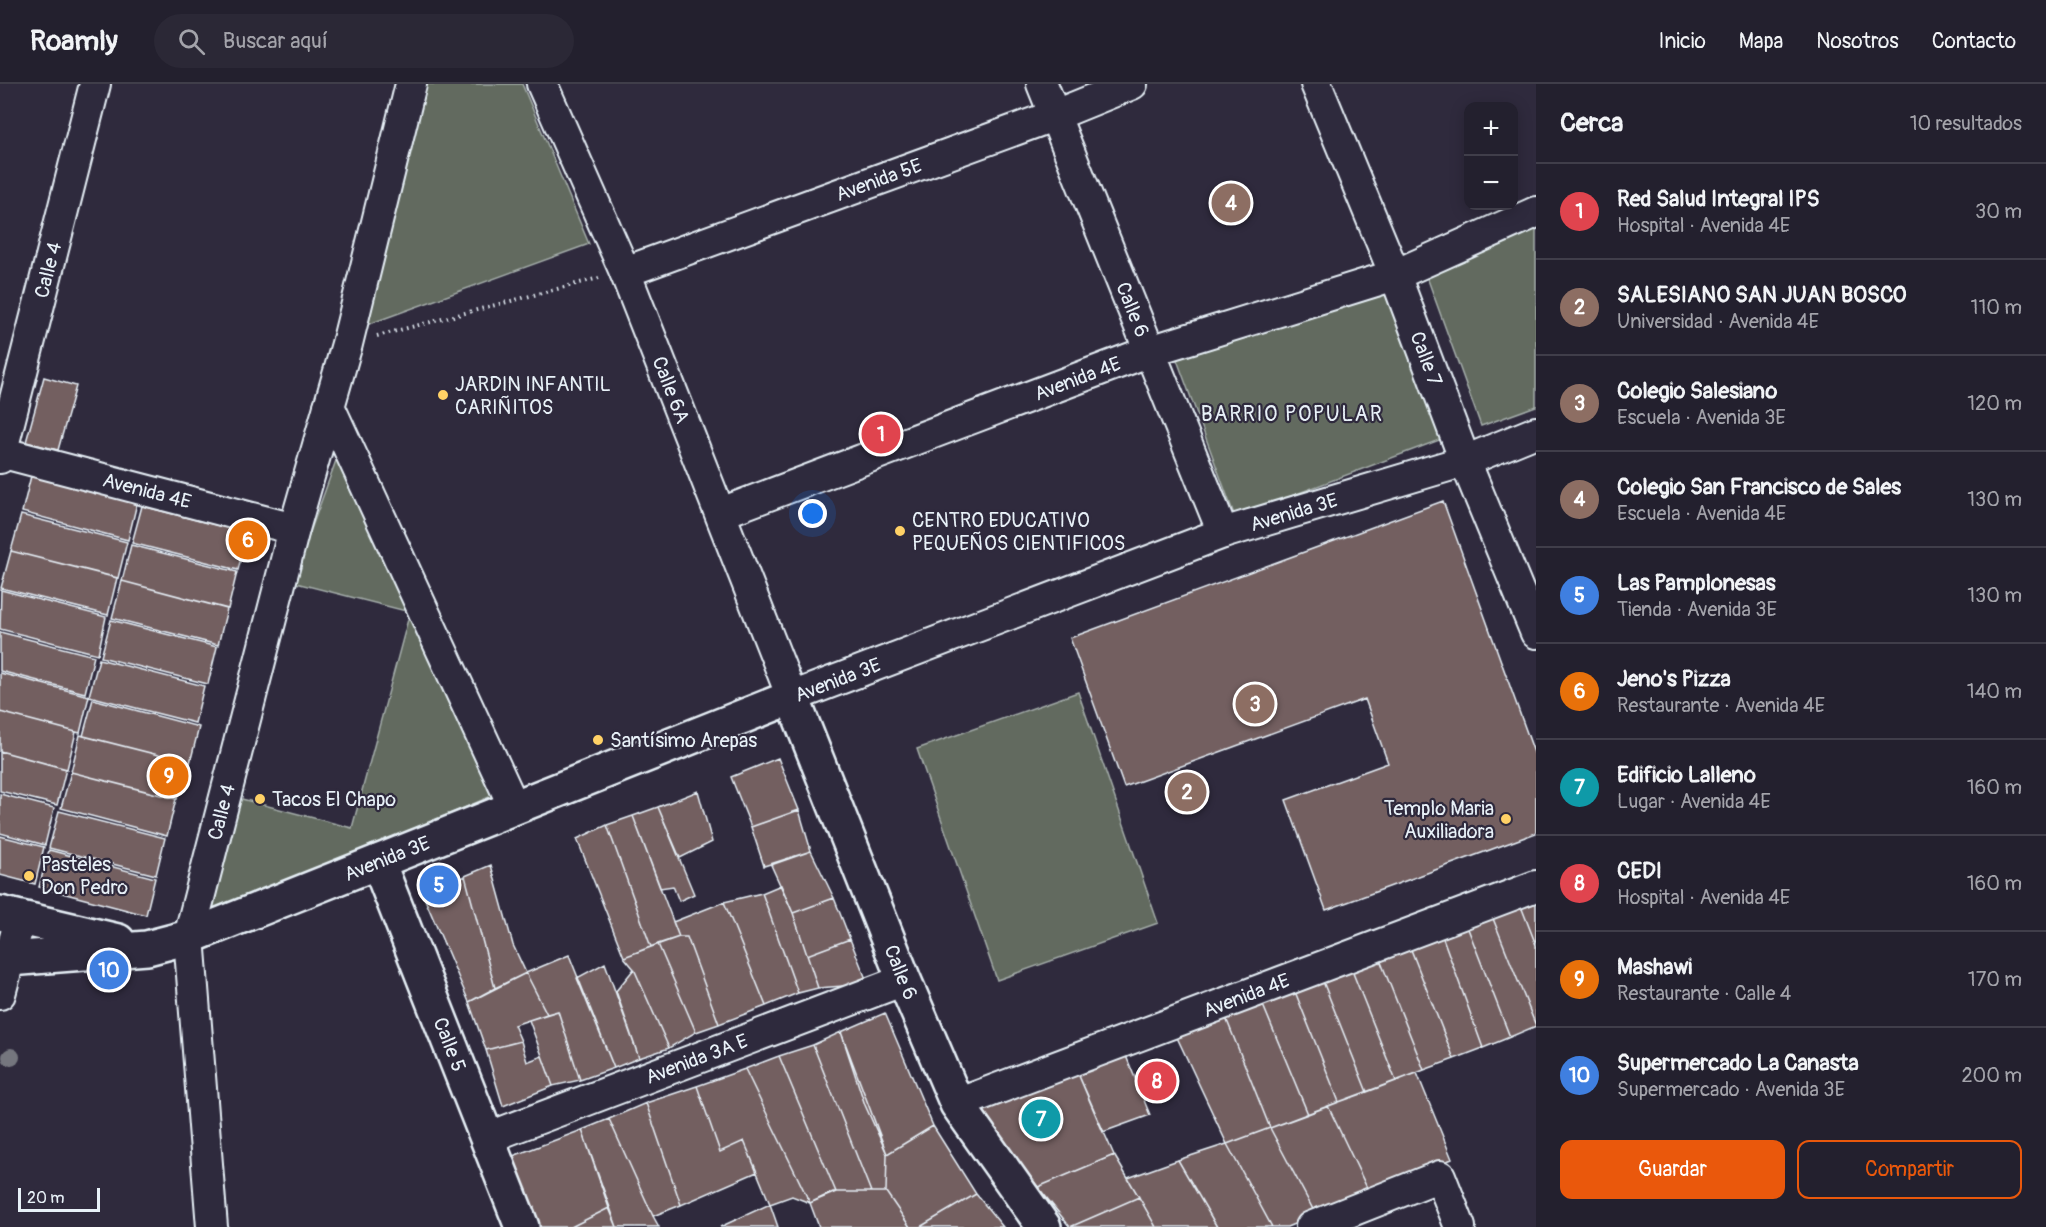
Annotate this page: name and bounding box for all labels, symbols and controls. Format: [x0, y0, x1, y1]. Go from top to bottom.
search box [154, 14, 574, 68]
text: Roamly [30, 24, 118, 59]
icon: search [175, 25, 208, 58]
text: Buscar aquí [223, 27, 328, 55]
text: Inicio [1659, 28, 1706, 55]
text: Mapa [1739, 28, 1783, 55]
text: Nosotros [1816, 28, 1899, 55]
text: Contacto [1932, 28, 2016, 55]
map controls [1464, 102, 1518, 210]
button: + [1464, 102, 1518, 156]
text: Cerca [1560, 107, 1623, 139]
text: 10 resultados [1910, 111, 2022, 136]
street label: Avenida 5E [832, 152, 925, 207]
button: − [1464, 156, 1518, 210]
pin: 4 [1212, 180, 1250, 226]
text: Red Salud Integral IPS [1617, 185, 1820, 213]
text: 1 [1576, 199, 1583, 224]
text: 30 m [1975, 199, 2022, 224]
text: Hospital · Avenida 4E [1617, 213, 1790, 238]
street label: Calle 4 [29, 239, 67, 301]
street label: Calle 6 [1111, 278, 1155, 341]
text: SALESIANO SAN JUAN BOSCO [1617, 281, 1907, 309]
text: 2 [1574, 295, 1585, 320]
text: 110 m [1971, 295, 2022, 320]
text: Universidad · Avenida 4E [1617, 309, 1819, 334]
street label: Calle 7 [1405, 328, 1448, 390]
street label: Avenida 4E [1031, 351, 1124, 406]
street label: Calle 6A [647, 353, 696, 427]
place label: JARDIN INFANTIL CARIÑITOS [455, 372, 611, 420]
text: Colegio Salesiano [1617, 377, 1777, 405]
marker: JARDIN INFANTIL CARIÑITOS [436, 388, 450, 402]
text: 3 [1574, 391, 1585, 416]
text: 120 m [1967, 391, 2022, 416]
district label: BARRIO POPULAR [1201, 401, 1383, 428]
text: Escuela · Avenida 3E [1617, 405, 1786, 430]
pin: 1 [862, 412, 900, 456]
street label: Avenida 4E [100, 467, 194, 514]
text: Colegio San Francisco de Sales [1617, 473, 1901, 501]
street label: Avenida 3E [1247, 487, 1340, 537]
text: 4 [1574, 487, 1585, 512]
text: 130 m [1967, 487, 2022, 512]
your location [798, 499, 827, 528]
text: Escuela · Avenida 4E [1617, 501, 1786, 526]
place label: CENTRO EDUCATIVO PEQUEÑOS CIENTIFICOS [912, 508, 1125, 556]
pin: 6 [228, 518, 268, 562]
marker: CENTRO EDUCATIVO PEQUEÑOS CIENTIFICOS [893, 524, 907, 538]
text: Las Pamplonesas [1617, 569, 1776, 597]
text: 5 [1574, 583, 1585, 608]
text: 130 m [1967, 583, 2022, 608]
text: Tienda · Avenida 3E [1617, 597, 1777, 622]
street label: Avenida 3E [791, 652, 884, 707]
text: Jeno's Pizza [1617, 665, 1731, 693]
text: 6 [1574, 679, 1585, 704]
text: 140 m [1967, 679, 2022, 704]
pin: 3 [1236, 682, 1274, 726]
text: Restaurante · Avenida 4E [1617, 693, 1825, 718]
place label: Santísimo Arepas [610, 728, 757, 753]
marker: Santísimo Arepas [591, 733, 605, 747]
pin: 9 [150, 754, 188, 798]
text: Edificio Lalleno [1617, 761, 1756, 789]
pin: 2 [1168, 770, 1206, 814]
text: 7 [1574, 775, 1585, 800]
text: 160 m [1967, 775, 2022, 800]
street label: Calle 4 [202, 781, 240, 843]
place label: Tacos El Chapo [272, 787, 396, 812]
text: Lugar · Avenida 4E [1617, 789, 1771, 814]
marker: Tacos El Chapo [253, 792, 267, 806]
place label: Templo Maria Auxiliadora [1384, 796, 1494, 844]
marker: Templo Maria Auxiliadora [1499, 812, 1513, 826]
street label: Avenida 3E [340, 830, 433, 887]
place label: Pasteles Don Pedro [41, 852, 128, 900]
text: CEDI [1617, 857, 1662, 885]
pin: 5 [420, 862, 458, 908]
marker: Pasteles Don Pedro [22, 869, 36, 883]
text: 8 [1574, 871, 1585, 896]
text: 160 m [1967, 871, 2022, 896]
text: Hospital · Avenida 4E [1617, 885, 1790, 910]
street label: Calle 6 [879, 941, 923, 1003]
pin: 10 [90, 948, 128, 992]
text: Mashawi [1617, 953, 1692, 981]
street label: Avenida 4E [1199, 967, 1293, 1023]
text: 9 [1574, 967, 1585, 992]
text: 170 m [1968, 967, 2022, 992]
text: Restaurante · Calle 4 [1617, 981, 1791, 1006]
street label: Calle 5 [428, 1014, 472, 1075]
street label: Avenida 3A E [642, 1028, 751, 1089]
text: Supermercado La Canasta [1617, 1049, 1859, 1077]
pin: 8 [1138, 1058, 1176, 1104]
text: 10 [1569, 1063, 1590, 1088]
text: 200 m [1961, 1063, 2022, 1088]
text: Supermercado · Avenida 3E [1617, 1077, 1845, 1102]
pin: 7 [1022, 1096, 1060, 1142]
button: Guardar [1560, 1140, 1785, 1199]
button: Compartir [1797, 1140, 2022, 1199]
scale bar [18, 1185, 100, 1212]
text: 20 m [27, 1188, 65, 1208]

